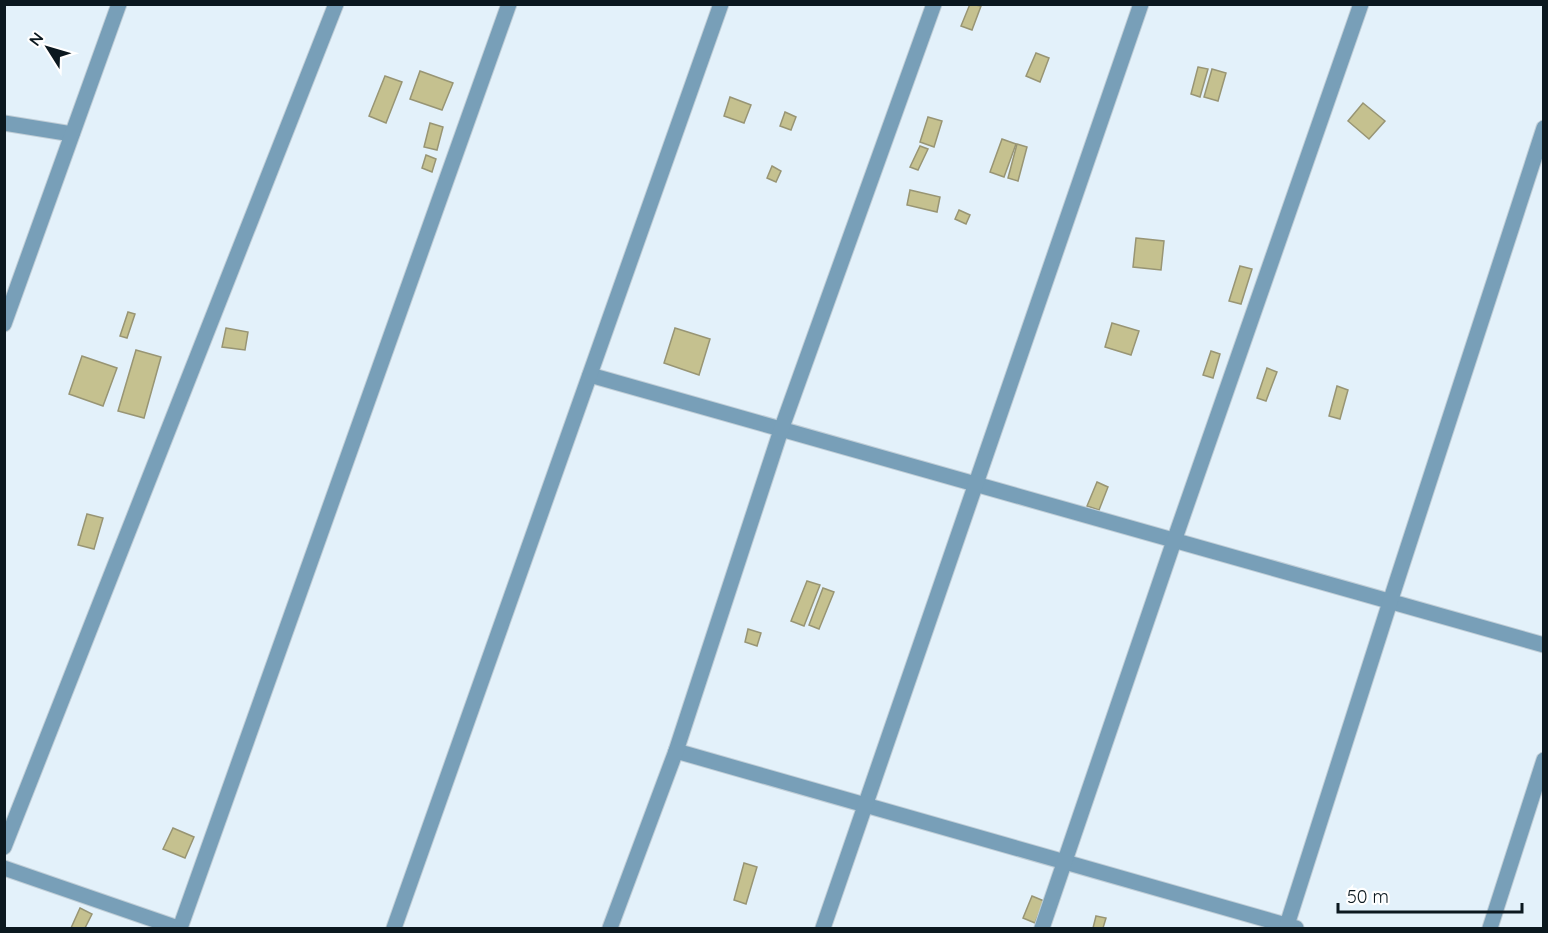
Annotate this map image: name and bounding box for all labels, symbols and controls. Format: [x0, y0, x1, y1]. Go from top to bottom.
north arrow [18, 18, 78, 78]
text: N [24, 28, 48, 50]
scale bar [1338, 876, 1522, 914]
text: 50 m [1347, 885, 1389, 908]

